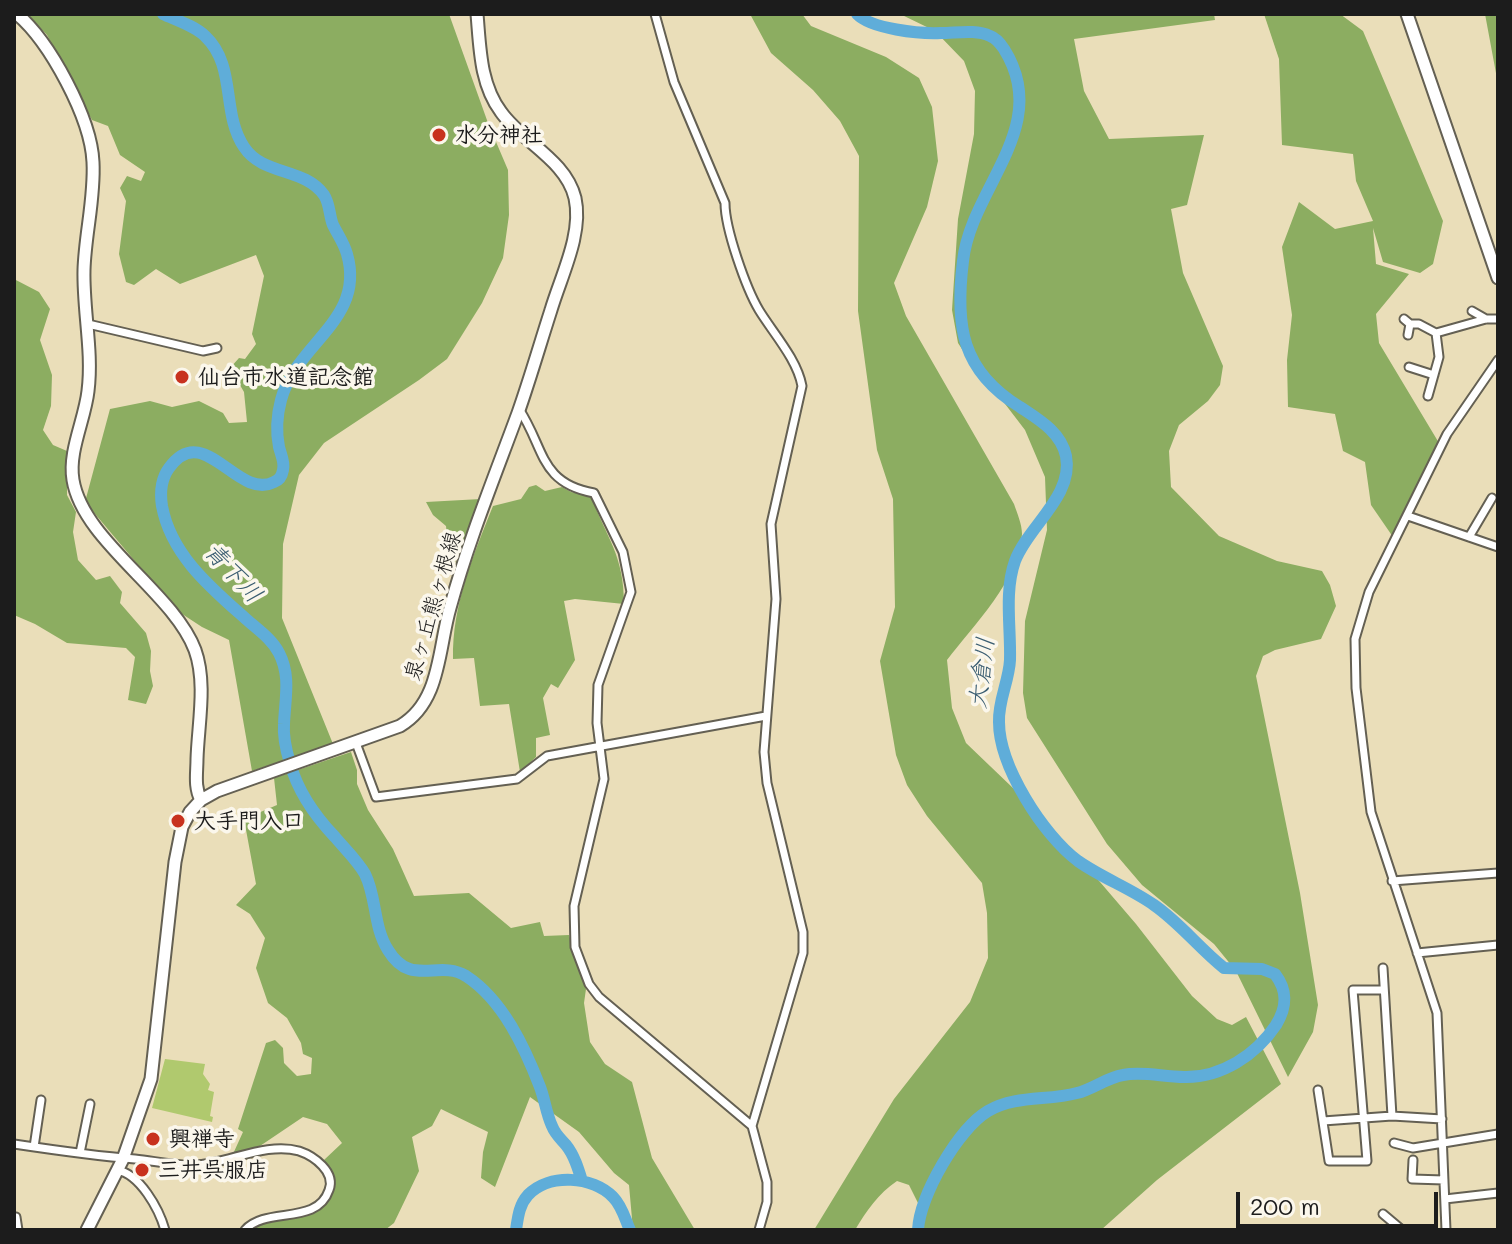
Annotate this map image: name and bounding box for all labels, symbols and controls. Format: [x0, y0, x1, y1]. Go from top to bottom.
place label: 水分神社 [455, 122, 543, 148]
marker: 水分神社 [430, 126, 448, 144]
place label: 仙台市水道記念館 [198, 364, 374, 390]
marker: 仙台市水道記念館 [173, 368, 191, 386]
street label: 泉ヶ丘熊ヶ根線 [399, 528, 467, 684]
water label: 青下川 [198, 537, 268, 609]
water label: 大倉川 [963, 636, 1001, 710]
place label: 大手門入口 [194, 808, 304, 834]
marker: 大手門入口 [169, 812, 187, 830]
place label: 興禅寺 [169, 1126, 235, 1152]
marker: 興禅寺 [144, 1130, 162, 1148]
place label: 三井呉服店 [158, 1157, 268, 1183]
marker: 三井呉服店 [133, 1161, 151, 1179]
scale bar [1240, 1176, 1442, 1226]
text: 200 m [1250, 1190, 1320, 1221]

